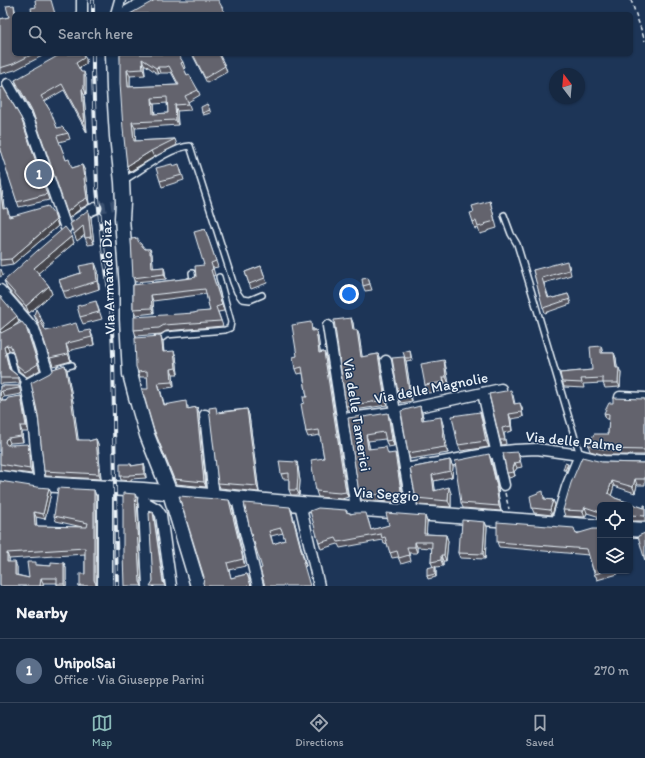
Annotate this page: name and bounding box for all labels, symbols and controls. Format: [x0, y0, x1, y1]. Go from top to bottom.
search box [12, 12, 633, 56]
icon: search [26, 23, 48, 45]
text: Search here [58, 25, 133, 43]
north arrow [549, 68, 585, 104]
pin: 1 [26, 159, 52, 189]
street label: Via Armando Diaz [97, 219, 119, 335]
your location [339, 284, 359, 304]
street label: Via delle Tamerici [339, 357, 375, 473]
street label: Via delle Magnolie [373, 368, 489, 408]
street label: Via delle Palme [525, 427, 623, 455]
street label: Via Seggio [353, 483, 419, 505]
map controls [597, 502, 633, 574]
button: locate [597, 502, 633, 538]
button: layers [597, 538, 633, 574]
text: Nearby [16, 602, 68, 622]
text: UnipolSai [54, 654, 116, 672]
text: 1 [26, 663, 32, 678]
text: 270 m [594, 663, 629, 678]
text: Office · Via Giuseppe Parini [54, 672, 204, 687]
tab: Map [91, 712, 113, 749]
tab: Directions [295, 712, 344, 749]
tab: Saved [526, 712, 554, 749]

